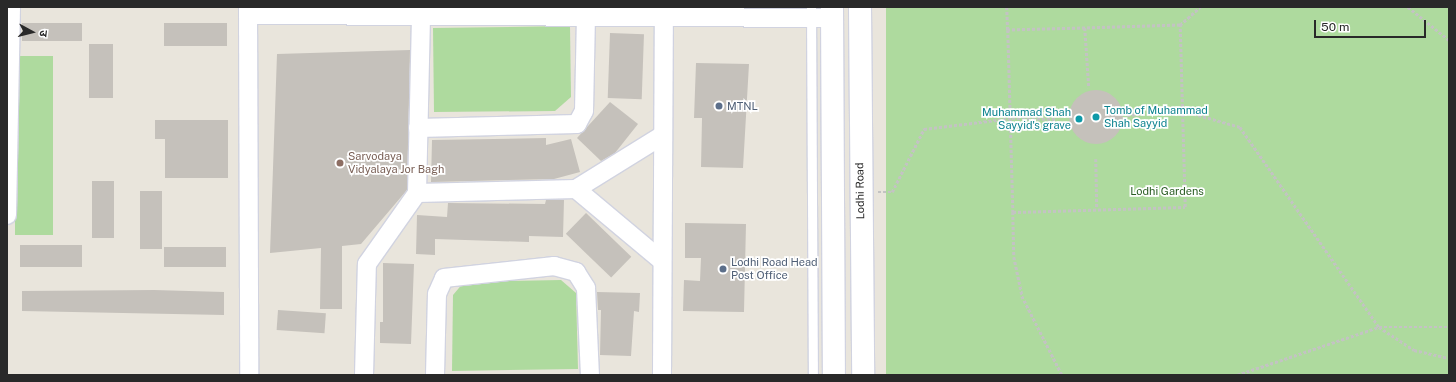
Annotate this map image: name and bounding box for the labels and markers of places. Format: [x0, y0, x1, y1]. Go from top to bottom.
place label: MTNL [727, 99, 758, 113]
marker: MTNL [714, 101, 724, 111]
place label: Tomb of Muhammad Shah Sayyid [1104, 104, 1208, 130]
place label: Muhammad Shah Sayyid's grave [982, 106, 1071, 132]
marker: Tomb of Muhammad Shah Sayyid [1091, 112, 1101, 122]
marker: Muhammad Shah Sayyid's grave [1074, 114, 1084, 124]
place label: Sarvodaya Vidyalaya Jor Bagh [348, 150, 444, 176]
marker: Sarvodaya Vidyalaya Jor Bagh [335, 158, 345, 168]
place label: Lodhi Road Head Post Office [731, 256, 818, 282]
marker: Lodhi Road Head Post Office [718, 264, 728, 274]

